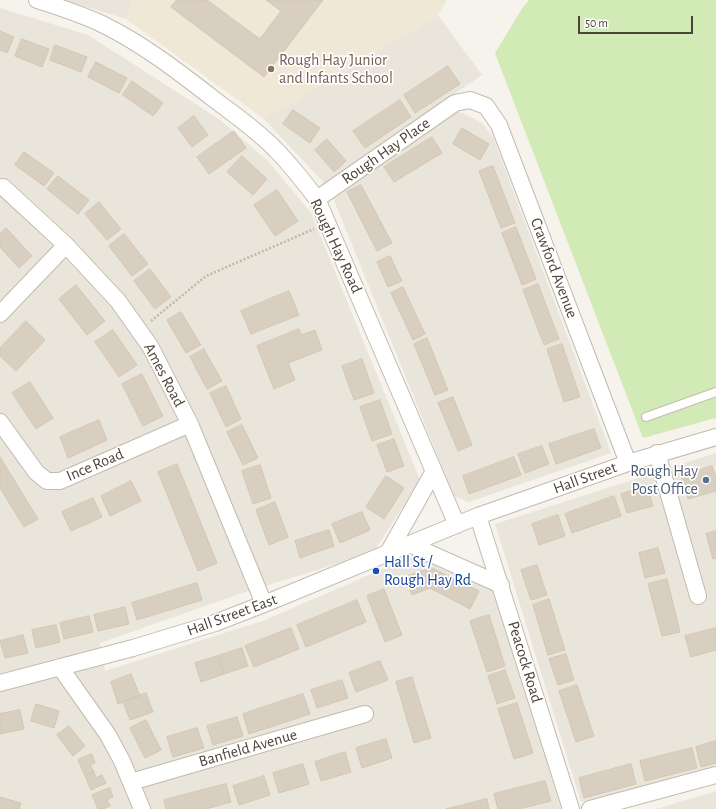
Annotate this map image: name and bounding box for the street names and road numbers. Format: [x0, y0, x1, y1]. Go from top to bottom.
street label: Rough Hay Place [338, 113, 434, 189]
street label: Rough Hay Road [306, 196, 366, 296]
street label: Crawford Avenue [526, 215, 582, 321]
street label: Ames Road [139, 340, 189, 410]
street label: Ince Road [63, 444, 127, 486]
street label: Hall Street [551, 458, 619, 498]
street label: Hall Street East [184, 590, 280, 640]
street label: Peacock Road [503, 619, 547, 705]
street label: Banfield Avenue [196, 725, 300, 771]

